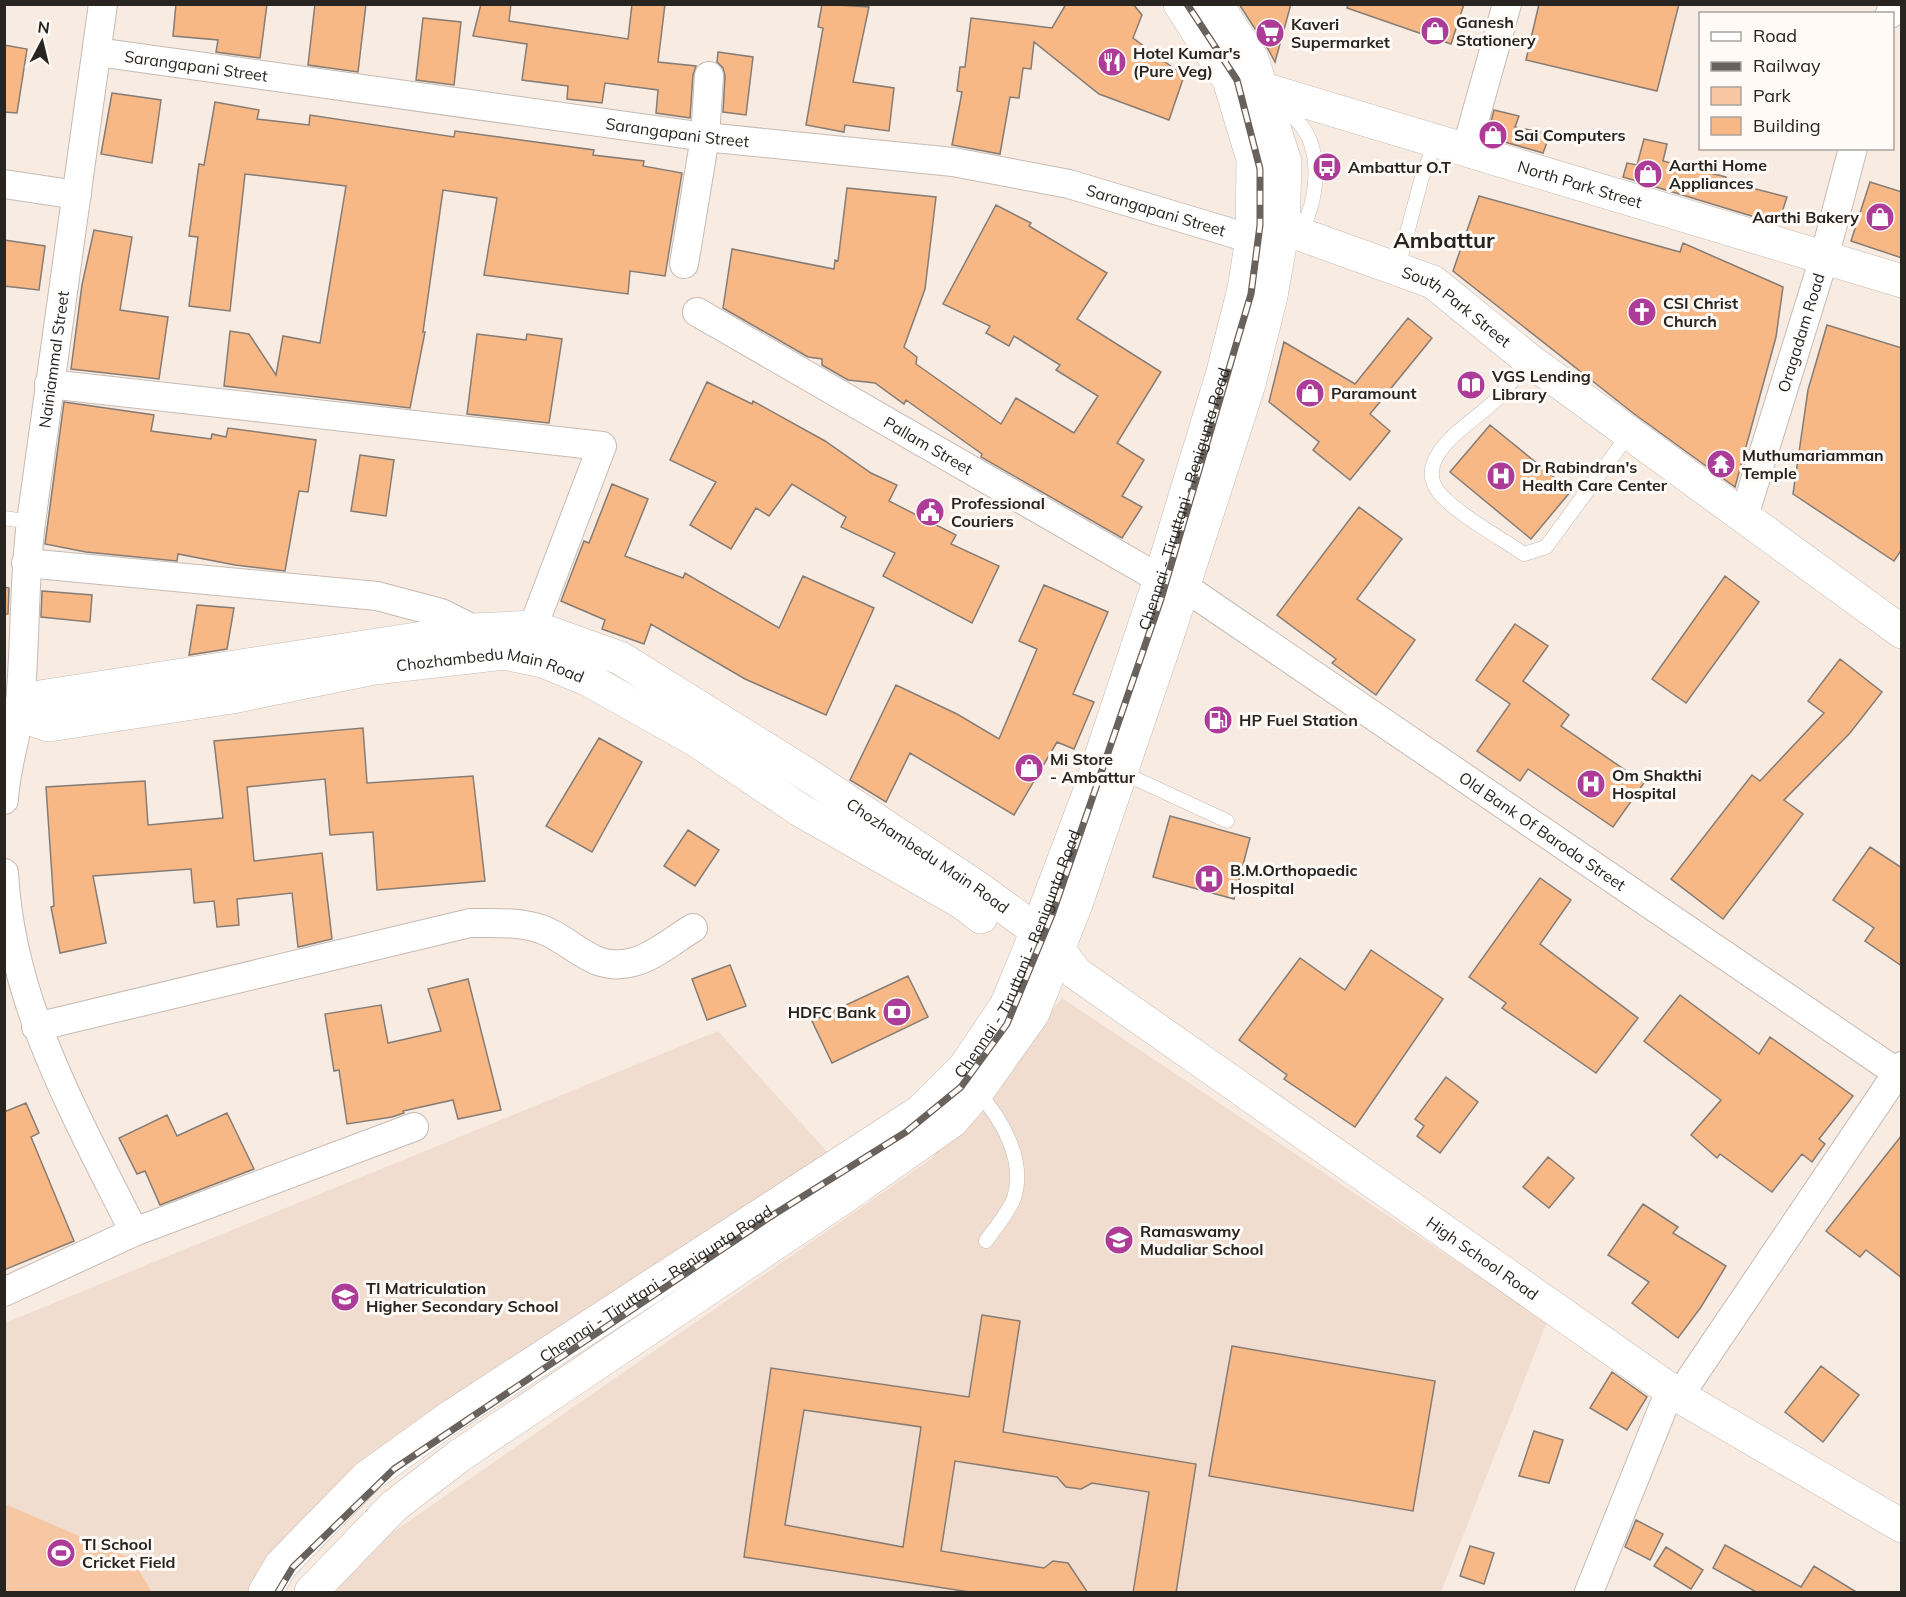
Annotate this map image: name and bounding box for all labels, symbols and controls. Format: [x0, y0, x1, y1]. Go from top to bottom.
north arrow [12, 12, 72, 72]
place label: Ganesh Stationery [1456, 12, 1536, 50]
legend [1699, 12, 1894, 150]
place label: Kaveri Supermarket [1291, 14, 1390, 52]
shop icon: Ganesh Stationery [1419, 15, 1451, 47]
text: N [37, 16, 51, 38]
supermarket icon: Kaveri Supermarket [1254, 17, 1286, 49]
text: Road [1753, 24, 1797, 47]
place label: Hotel Kumar's (Pure Veg) [1133, 43, 1241, 81]
street label: Sarangapani Street [123, 46, 269, 86]
restaurant icon: Hotel Kumar's (Pure Veg) [1096, 46, 1128, 78]
text: Railway [1753, 54, 1821, 77]
text: Park [1753, 84, 1792, 107]
street label: Sarangapani Street [604, 113, 751, 151]
text: Building [1753, 114, 1821, 137]
shop icon: Sai Computers [1477, 119, 1509, 151]
place label: Sai Computers [1514, 125, 1626, 145]
bus stop icon: Ambattur O.T [1311, 151, 1343, 183]
place label: Aarthi Home Appliances [1669, 155, 1767, 193]
street label: North Park Street [1515, 156, 1645, 212]
place label: Ambattur O.T [1348, 157, 1451, 177]
shop icon: Aarthi Home Appliances [1632, 158, 1664, 190]
street label: Sarangapani Street [1084, 180, 1228, 241]
shop icon: Aarthi Bakery [1864, 201, 1896, 233]
place label: Aarthi Bakery [1752, 207, 1859, 227]
district label: Ambattur [1393, 226, 1495, 254]
street label: South Park Street [1399, 262, 1515, 351]
street label: Oragadam Road [1773, 271, 1829, 395]
street label: Nainiammal Street [34, 289, 73, 429]
place label: CSI Christ Church [1663, 293, 1738, 331]
church icon: CSI Christ Church [1626, 296, 1658, 328]
street label: Chennai - Tiruttani - Renigunta Road [1134, 365, 1234, 633]
place label: VGS Lending Library [1491, 366, 1591, 404]
library icon: VGS Lending Library [1455, 369, 1487, 401]
shop icon: Paramount [1294, 377, 1326, 409]
place label: Paramount [1331, 383, 1416, 403]
street label: Pallam Street [880, 412, 977, 479]
place label: Muthumariamman Temple [1742, 445, 1884, 483]
temple icon: Muthumariamman Temple [1705, 448, 1737, 480]
place label: Dr Rabindran's Health Care Center [1522, 457, 1668, 495]
hospital icon: Dr Rabindran's Health Care Center [1485, 460, 1517, 492]
place label: Professional Couriers [951, 493, 1045, 531]
public building icon: Professional Couriers [914, 496, 946, 528]
street label: Chozhambedu Main Road [395, 643, 587, 687]
fuel station icon: HP Fuel Station [1202, 704, 1234, 736]
place label: HP Fuel Station [1239, 710, 1358, 730]
place label: Mi Store - Ambattur [1050, 749, 1136, 787]
shop icon: Mi Store - Ambattur [1013, 752, 1045, 784]
place label: Om Shakthi Hospital [1612, 765, 1702, 803]
street label: Old Bank Of Baroda Street [1455, 767, 1630, 895]
hospital icon: Om Shakthi Hospital [1575, 768, 1607, 800]
street label: Chozhambedu Main Road [843, 793, 1013, 917]
street label: Chennai - Tiruttani - Renigunta Road [950, 827, 1084, 1082]
place label: B.M.Orthopaedic Hospital [1230, 860, 1357, 898]
hospital icon: B.M.Orthopaedic Hospital [1193, 863, 1225, 895]
bank icon: HDFC Bank [881, 996, 913, 1028]
place label: HDFC Bank [788, 1002, 877, 1022]
street label: Chennai - Tiruttani - Renigunta Road [535, 1201, 776, 1367]
street label: High School Road [1423, 1212, 1542, 1304]
place label: Ramaswamy Mudaliar School [1140, 1221, 1263, 1259]
school or university icon: Ramaswamy Mudaliar School [1103, 1224, 1135, 1256]
place label: TI Matriculation Higher Secondary School [366, 1278, 559, 1316]
school or university icon: TI Matriculation Higher Secondary School [329, 1281, 361, 1313]
place label: TI School Cricket Field [82, 1534, 176, 1572]
sports icon: TI School Cricket Field [45, 1537, 77, 1569]

